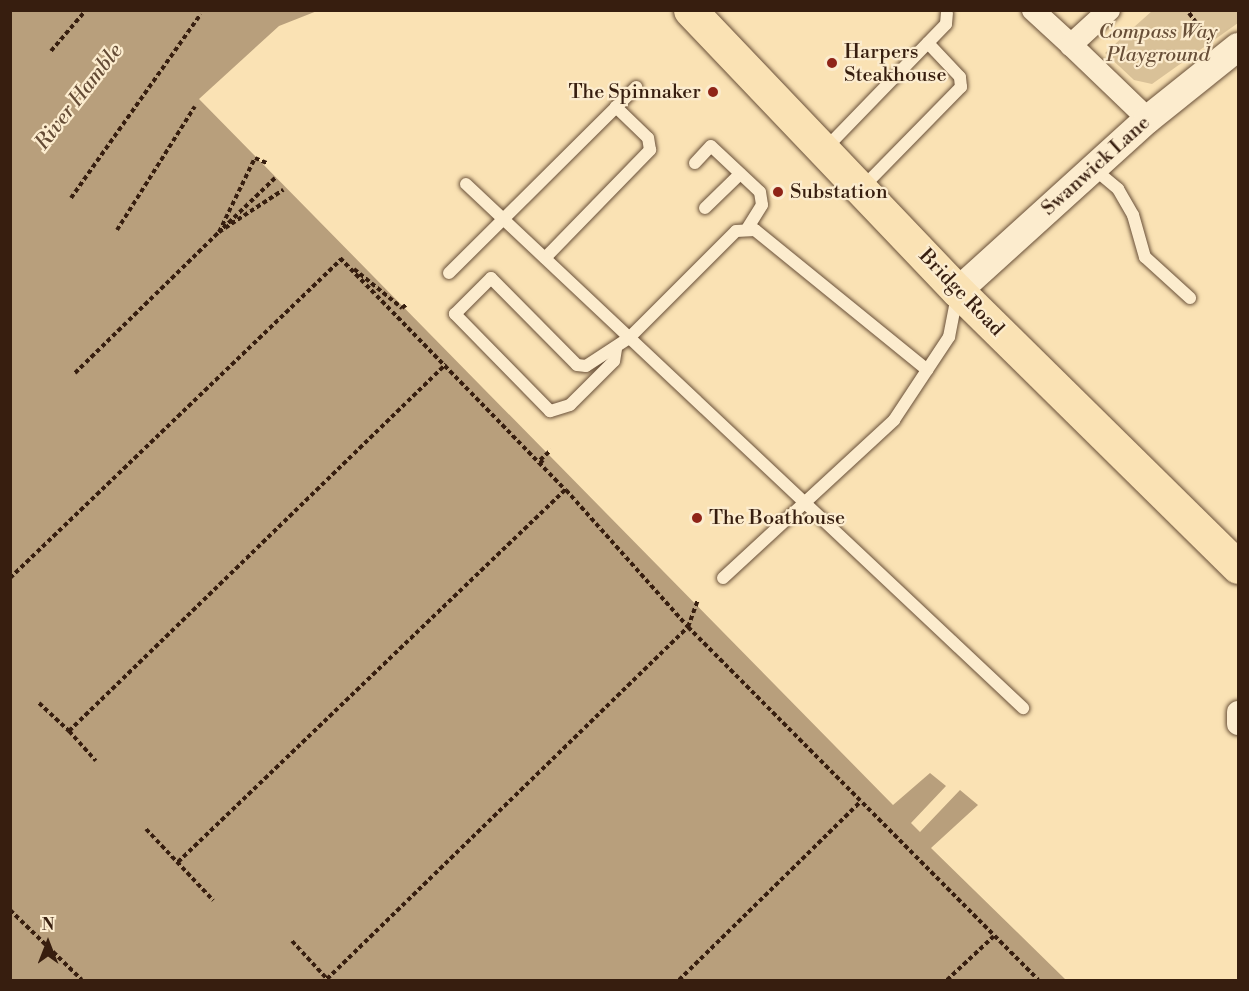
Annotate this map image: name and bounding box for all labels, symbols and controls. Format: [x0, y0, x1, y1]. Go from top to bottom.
park label: Compass Way Playground [1098, 20, 1218, 67]
water label: River Hamble [30, 39, 128, 155]
place label: Harpers Steakhouse [844, 40, 946, 87]
marker: Harpers Steakhouse [825, 56, 839, 70]
place label: The Spinnaker [569, 80, 701, 104]
marker: The Spinnaker [706, 85, 720, 99]
street label: Swanwick Lane [1037, 111, 1155, 221]
place label: Substation [790, 180, 888, 204]
marker: Substation [771, 185, 785, 199]
street label: Bridge Road [914, 244, 1008, 342]
place label: The Boathouse [709, 506, 845, 530]
marker: The Boathouse [690, 511, 704, 525]
north arrow [18, 913, 78, 973]
text: N [42, 915, 54, 935]

